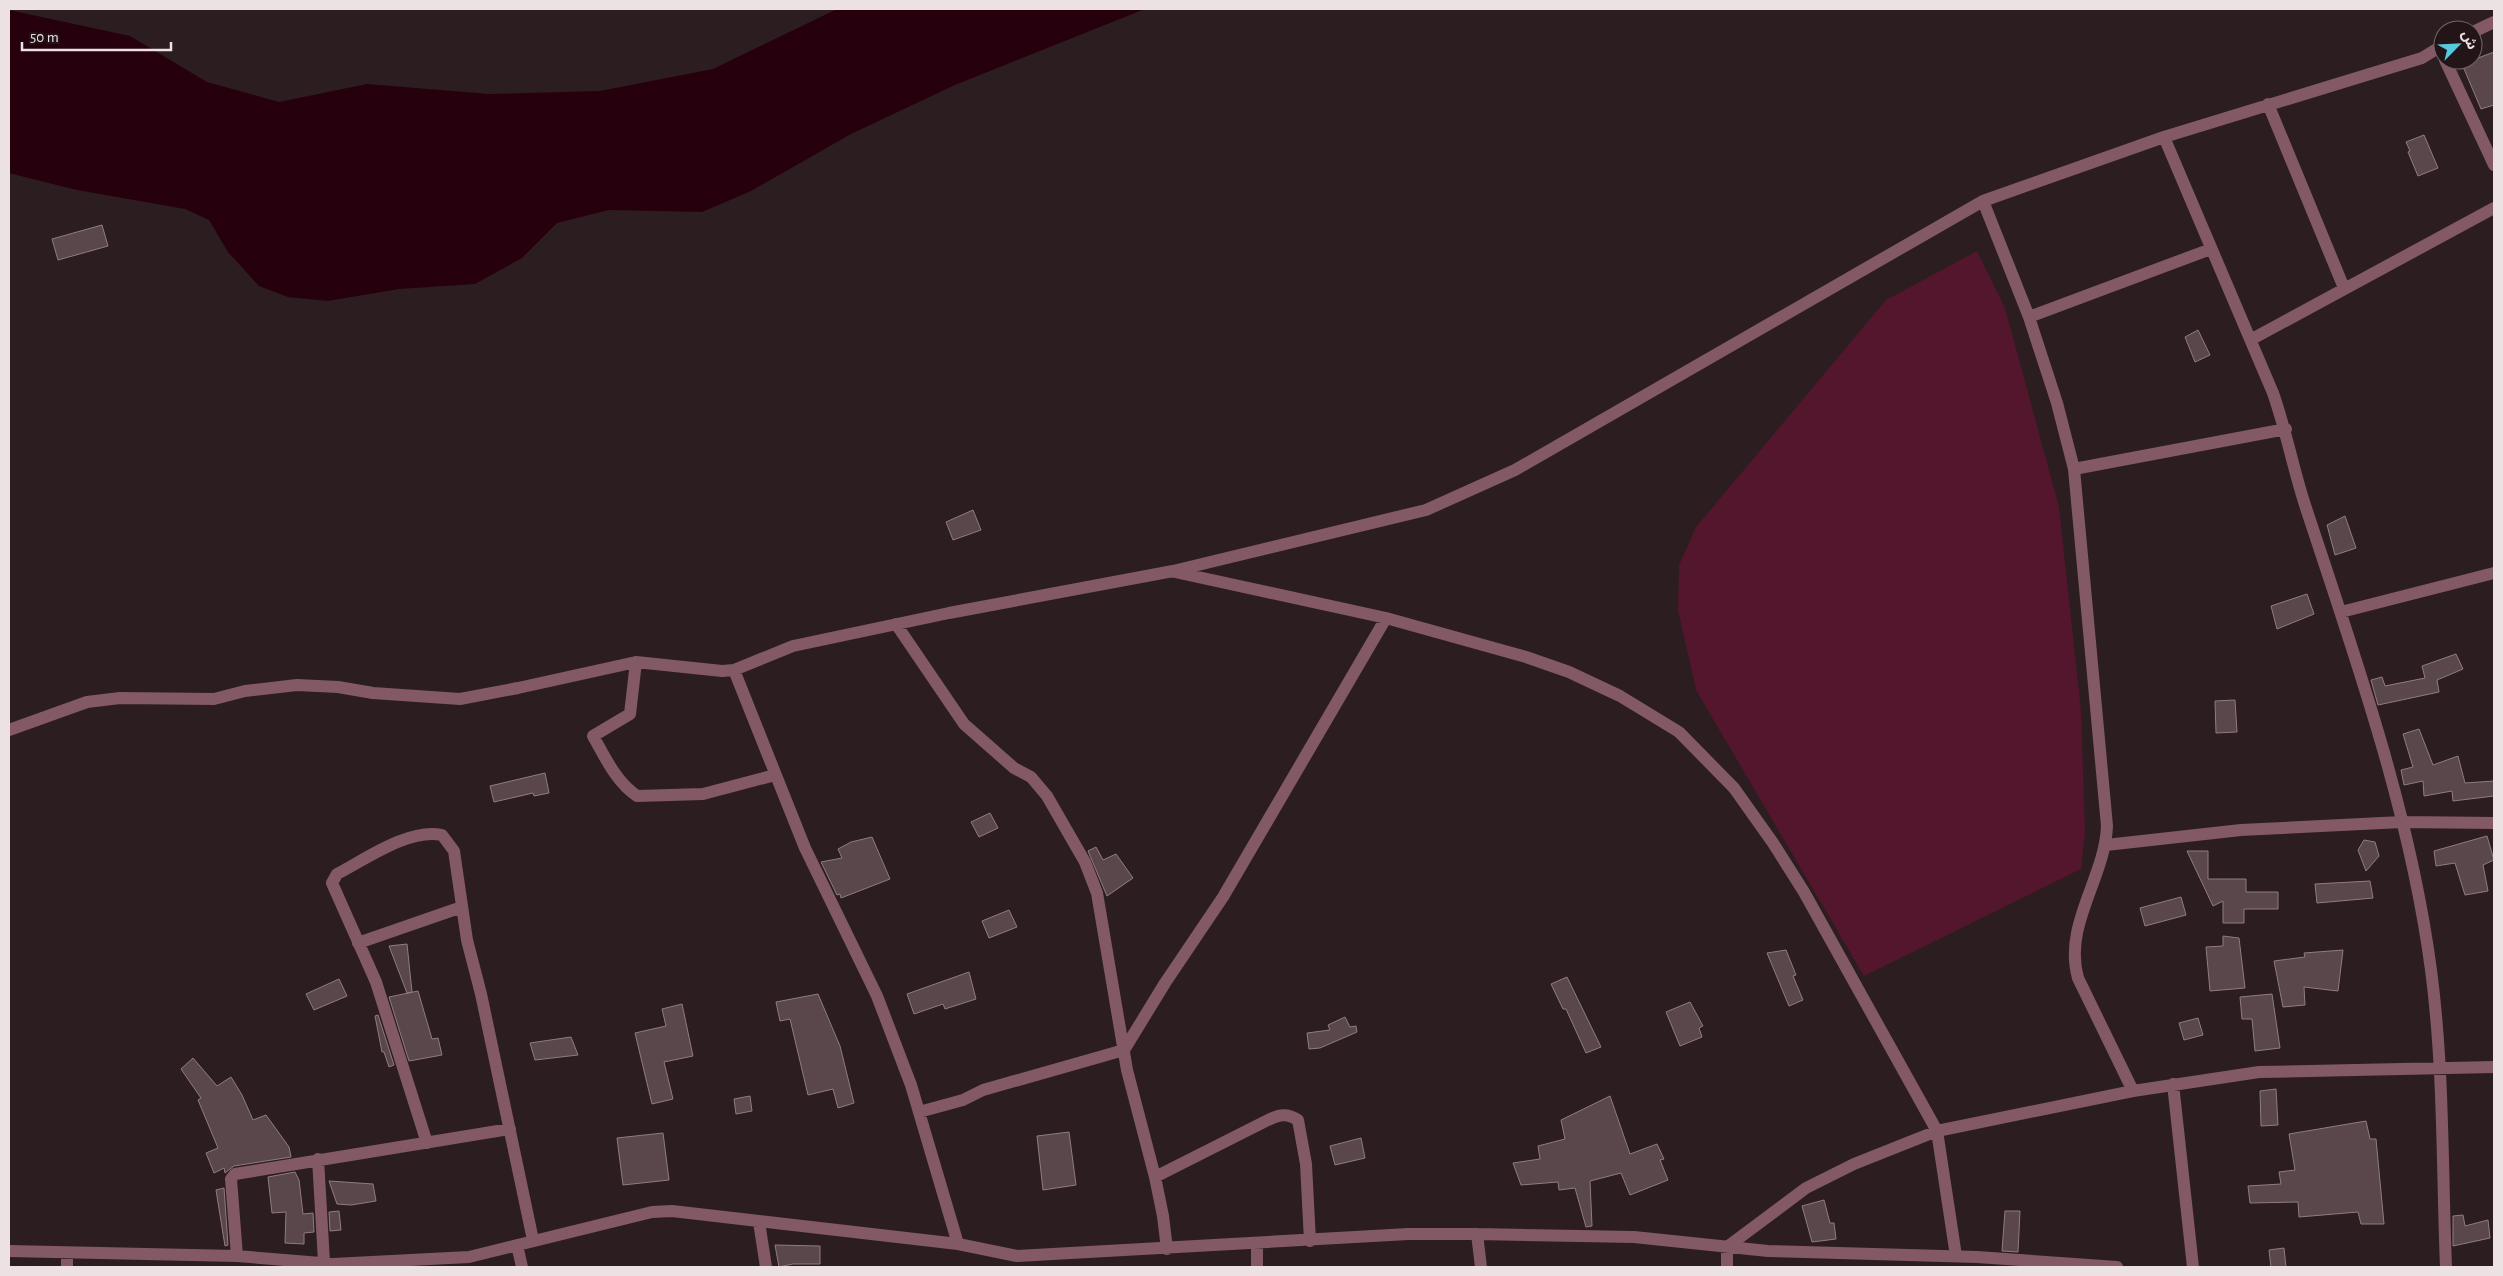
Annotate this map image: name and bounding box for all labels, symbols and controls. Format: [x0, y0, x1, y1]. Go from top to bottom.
scale bar [22, 20, 171, 52]
north arrow [2433, 20, 2483, 70]
text: ش [2459, 28, 2479, 52]
text: 50 m [30, 30, 59, 45]

